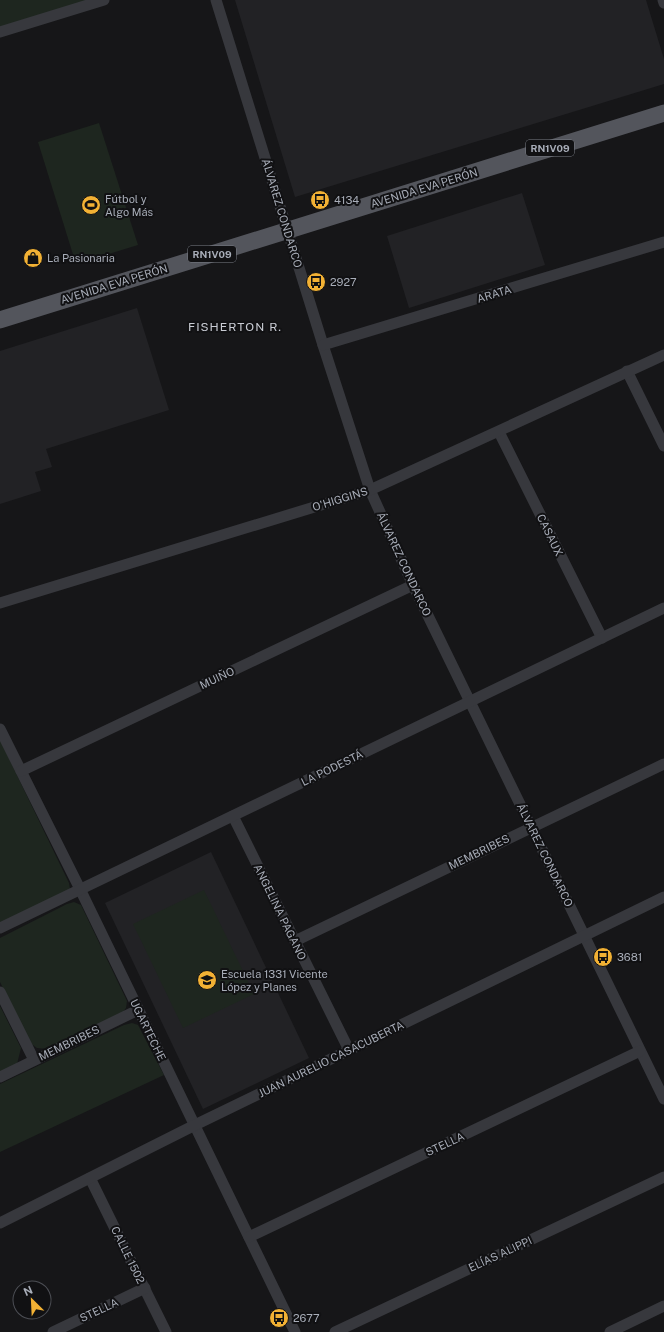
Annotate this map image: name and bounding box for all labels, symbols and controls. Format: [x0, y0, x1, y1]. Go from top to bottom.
road number: RN1V09 [526, 140, 574, 156]
street label: ÁLVAREZ CONDARCO [260, 157, 305, 269]
street label: AVENIDA EVA PERÓN [369, 165, 479, 210]
bus stop icon: 4134 [309, 189, 331, 211]
place label: Fútbol y Algo Más [105, 193, 153, 218]
sports icon: Fútbol y Algo Más [80, 194, 102, 216]
place label: 4134 [334, 194, 359, 206]
road number: RN1V09 [188, 246, 236, 262]
shop icon: La Pasionaria [22, 247, 44, 269]
place label: La Pasionaria [47, 252, 115, 264]
street label: AVENIDA EVA PERÓN [59, 261, 169, 306]
bus stop icon: 2927 [305, 271, 327, 293]
place label: 2927 [330, 276, 357, 288]
street label: ARATA [475, 283, 513, 305]
district label: FISHERTON R. [188, 320, 282, 334]
street label: O'HIGGINS [311, 485, 369, 513]
street label: ÁLVAREZ CONDARCO [375, 510, 434, 618]
street label: CASAUX [535, 512, 565, 558]
street label: MUIÑO [198, 665, 236, 691]
street label: LA PODESTÁ [299, 747, 365, 788]
street label: ÁLVAREZ CONDARCO [515, 801, 576, 909]
street label: MEMBRIBES [447, 832, 511, 872]
street label: ANGELINA PAGANO [252, 862, 308, 962]
bus stop icon: 3681 [592, 946, 614, 968]
place label: 3681 [617, 951, 642, 963]
place label: Escuela 1331 Vicente López y Planes [221, 968, 328, 993]
school or university icon: Escuela 1331 Vicente López y Planes [196, 969, 218, 991]
street label: UGARTECHE [128, 997, 168, 1063]
street label: JUAN AURELIO CASACUBERTA [256, 1018, 406, 1099]
street label: MEMBRIBES [37, 1023, 101, 1063]
street label: STELLA [424, 1130, 466, 1158]
street label: CALLE 1502 [109, 1224, 147, 1286]
street label: ELÍAS ALIPPI [466, 1233, 534, 1274]
north arrow [12, 1280, 52, 1320]
text: N [22, 1284, 34, 1298]
street label: STELLA [78, 1296, 120, 1324]
bus stop icon: 2677 [268, 1307, 290, 1329]
place label: 2677 [293, 1312, 320, 1324]

